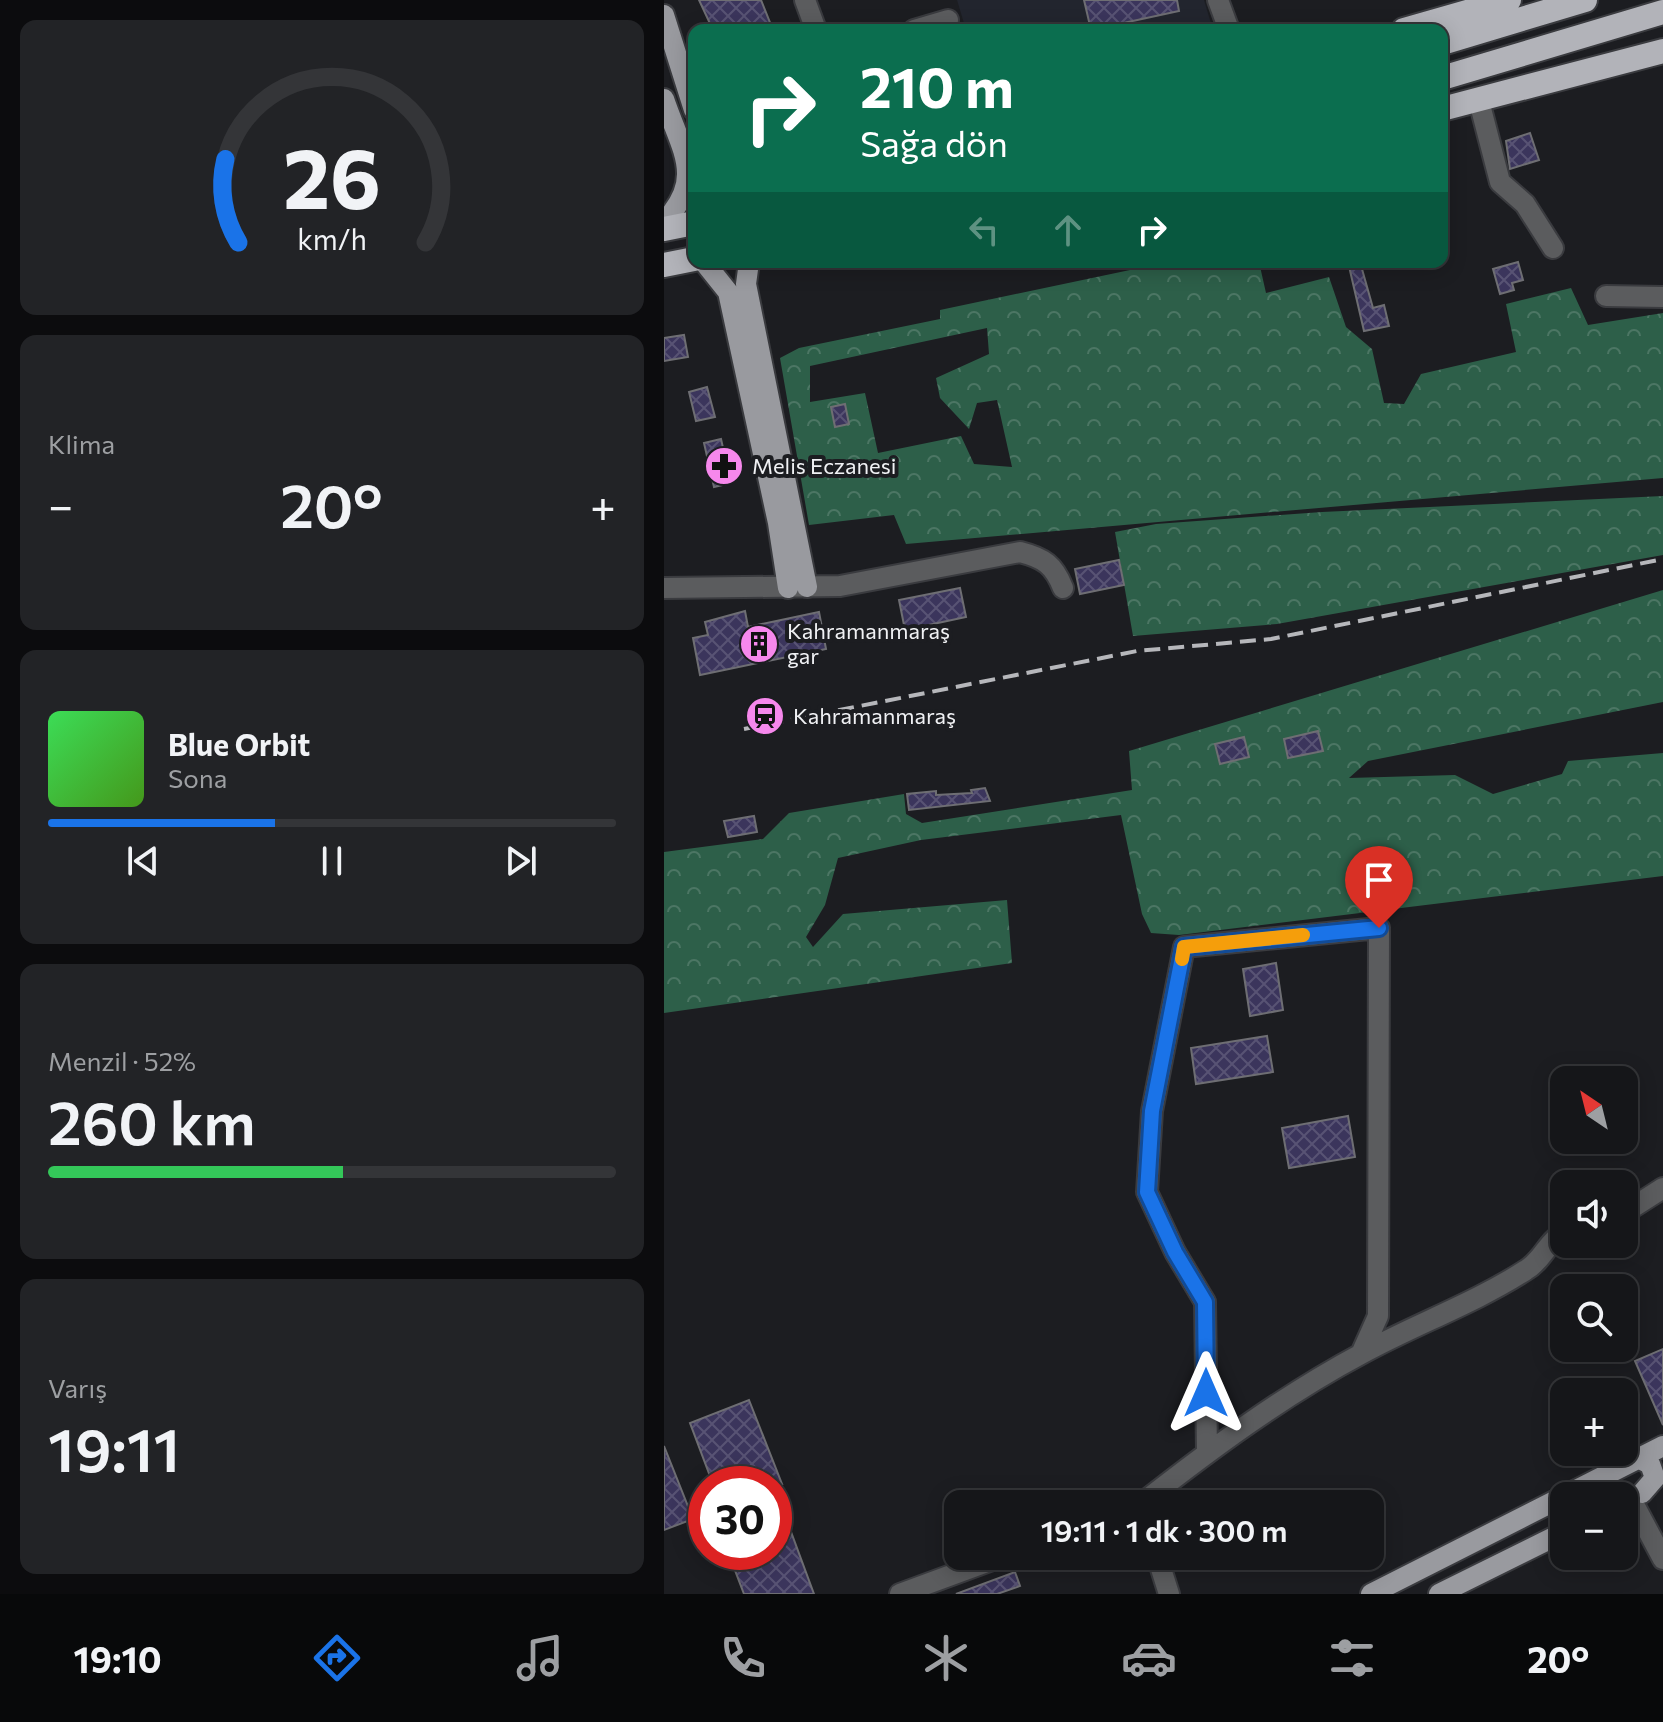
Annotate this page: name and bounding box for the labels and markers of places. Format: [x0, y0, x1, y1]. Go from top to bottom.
pharmacy icon: Melis Eczanesi [703, 445, 745, 487]
place label: Melis Eczanesi [752, 452, 896, 479]
place label: Kahramanmaraş gar [787, 617, 950, 669]
building icon: Kahramanmaraş gar [738, 623, 780, 665]
station icon: Kahramanmaraş [744, 695, 786, 737]
place label: Kahramanmaraş [793, 702, 956, 729]
pin [1345, 846, 1413, 928]

